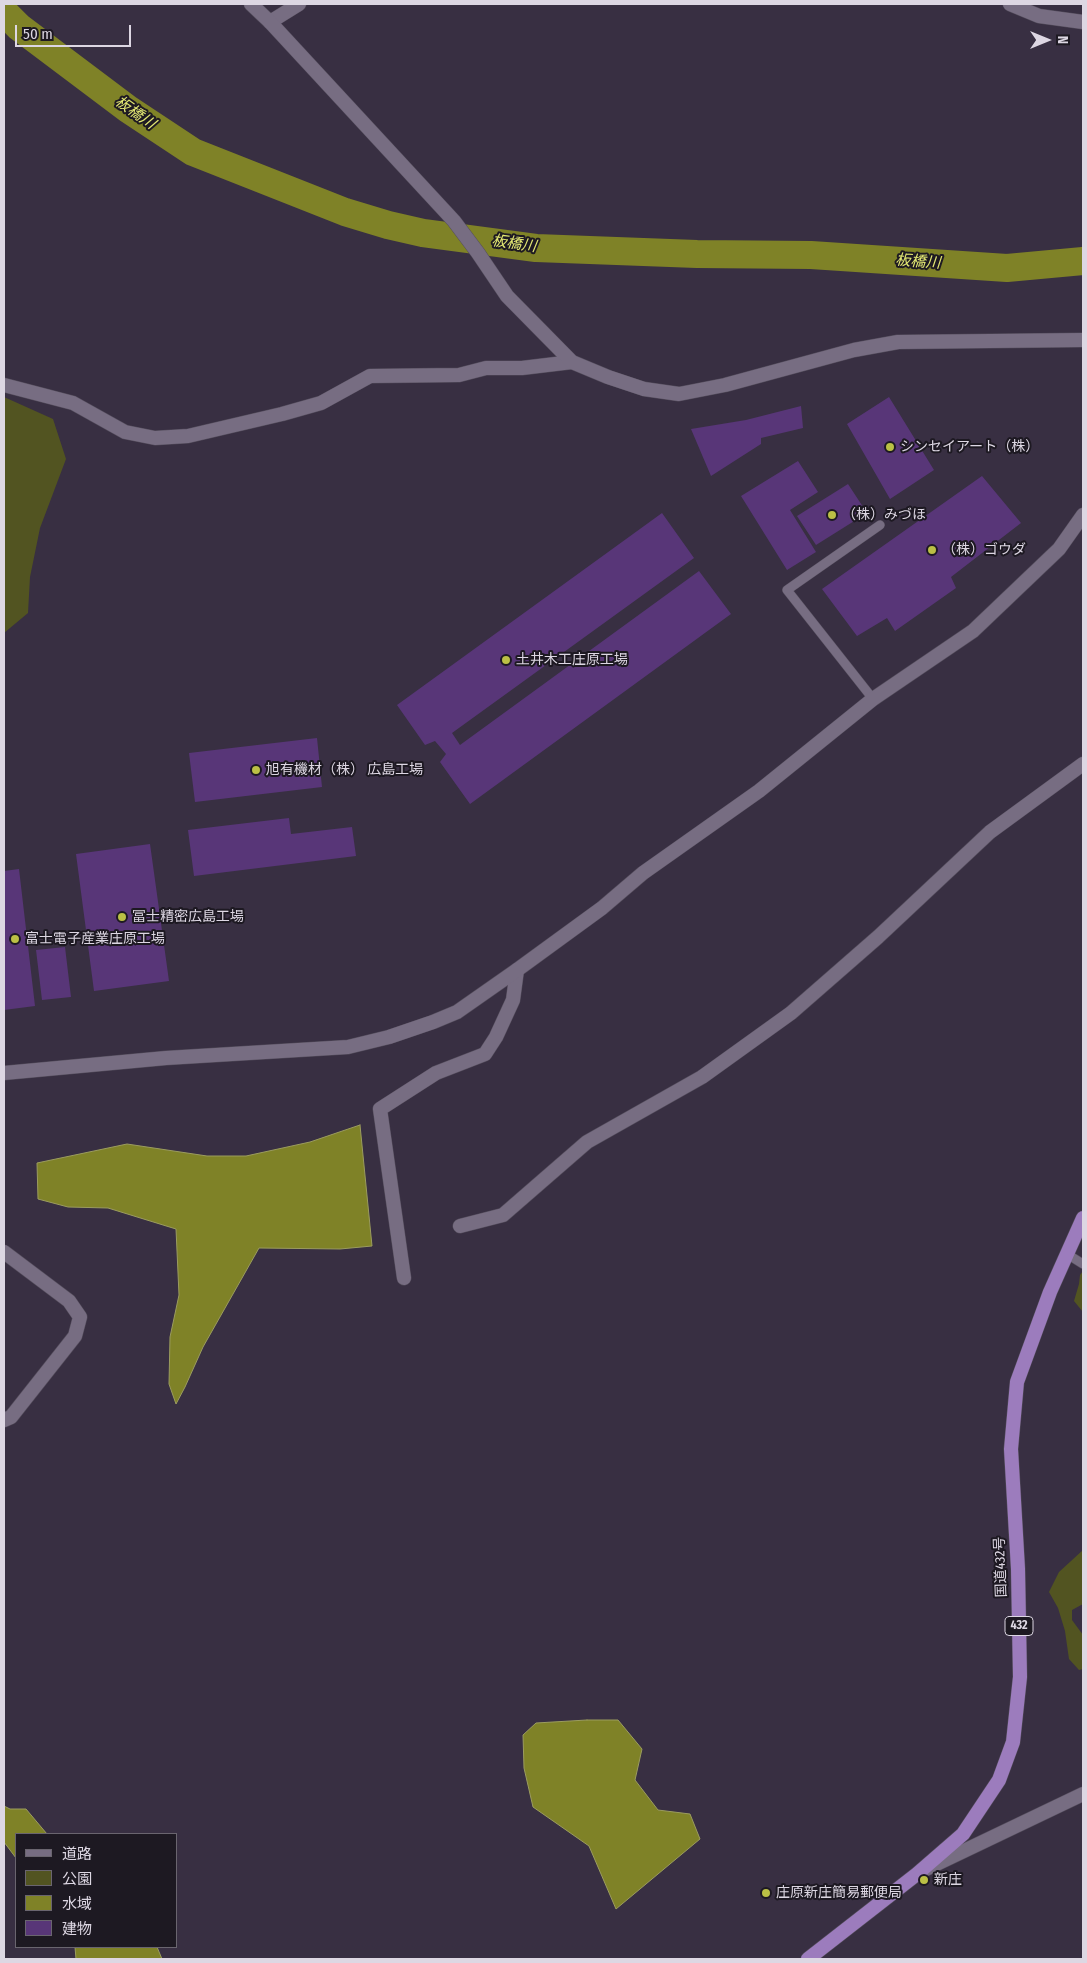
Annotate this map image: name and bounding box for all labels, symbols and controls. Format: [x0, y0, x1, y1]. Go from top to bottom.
scale bar [18, 15, 134, 47]
north arrow [1022, 15, 1072, 65]
text: 50 m [23, 25, 53, 43]
text: N [1054, 36, 1071, 44]
water label: 板橋川 [111, 93, 159, 133]
water label: 板橋川 [490, 232, 538, 256]
water label: 板橋川 [895, 251, 941, 273]
place label: シンセイアート（株） [900, 439, 1039, 455]
marker: シンセイアート（株） [884, 441, 896, 453]
place label: （株）みづほ [842, 507, 926, 523]
marker: （株）みづほ [826, 509, 838, 521]
place label: （株）ゴウダ [942, 542, 1026, 558]
marker: （株）ゴウダ [926, 544, 938, 556]
place label: 土井木工庄原工場 [516, 652, 628, 668]
marker: 土井木工庄原工場 [500, 654, 512, 666]
place label: 旭有機材（株） 広島工場 [266, 762, 423, 778]
marker: 旭有機材（株） 広島工場 [250, 764, 262, 776]
place label: 冨士精密広島工場 [132, 909, 244, 925]
marker: 冨士精密広島工場 [116, 911, 128, 923]
place label: 富士電子産業庄原工場 [25, 931, 165, 947]
marker: 富士電子産業庄原工場 [9, 933, 21, 945]
street label: 国道432号 [992, 1536, 1010, 1598]
road number: 432 [1005, 1616, 1033, 1635]
legend [15, 1833, 178, 1948]
text: 道路 [62, 1845, 92, 1863]
text: 公園 [62, 1870, 92, 1888]
place label: 新庄 [934, 1872, 962, 1888]
marker: 新庄 [918, 1874, 930, 1886]
place label: 庄原新庄簡易郵便局 [776, 1885, 902, 1901]
marker: 庄原新庄簡易郵便局 [760, 1887, 772, 1899]
text: 水域 [62, 1895, 92, 1913]
text: 建物 [62, 1920, 92, 1938]

